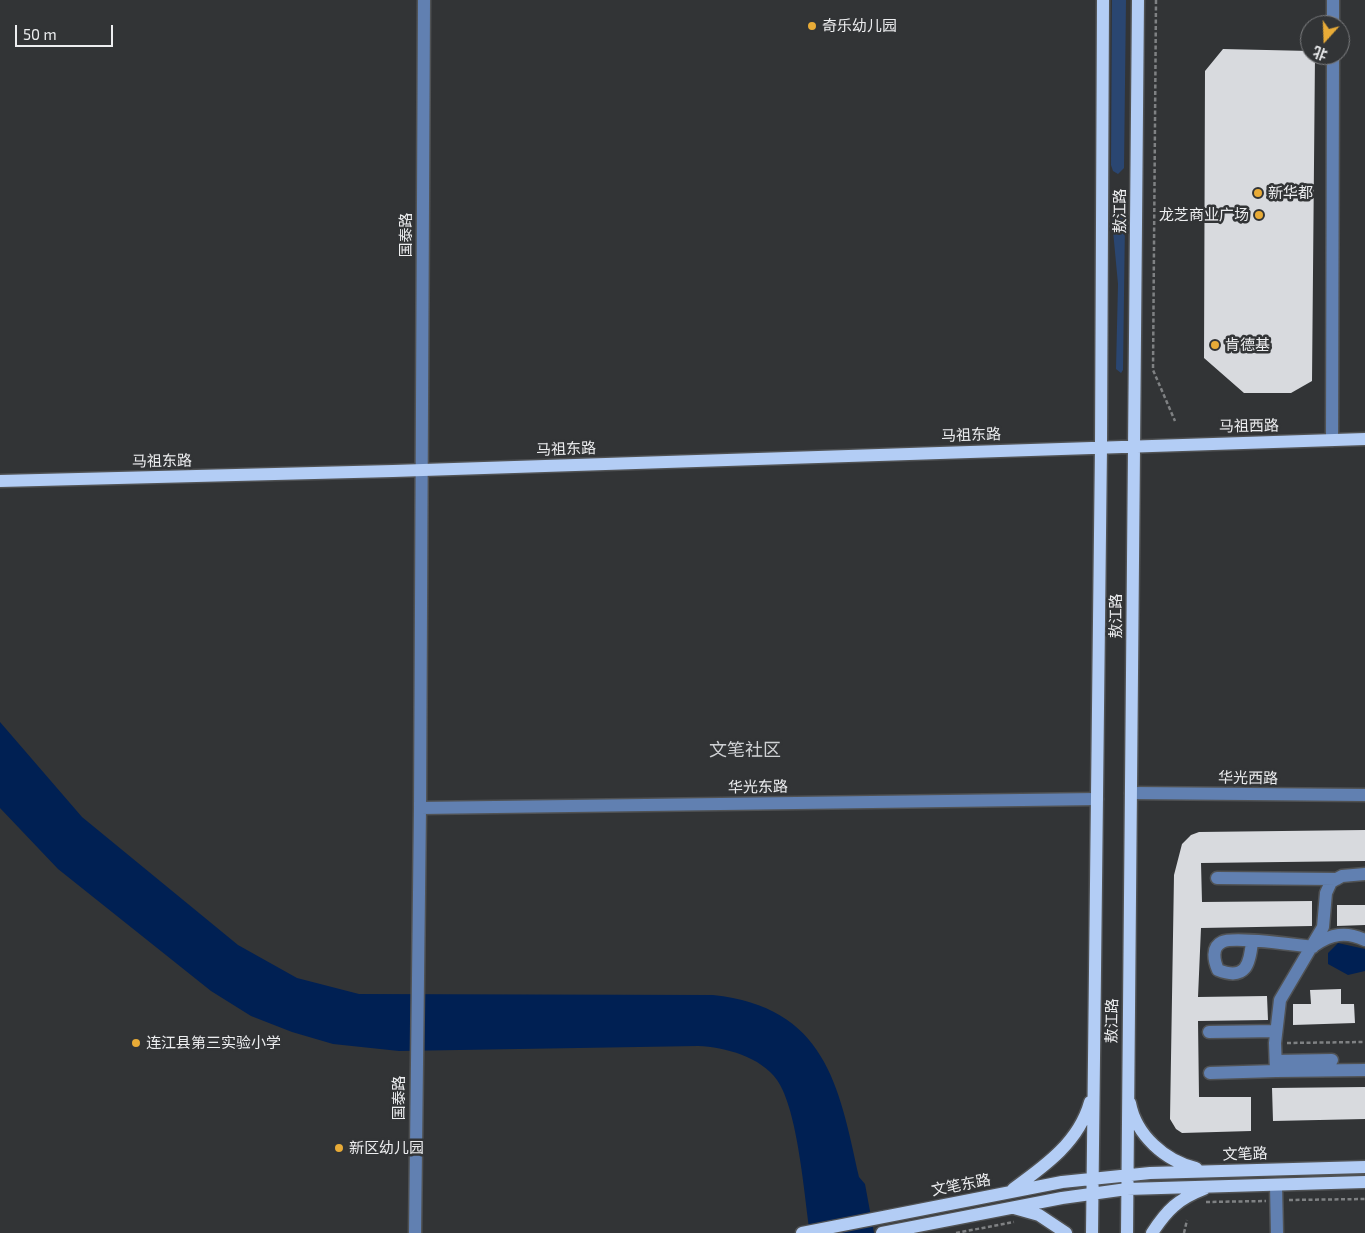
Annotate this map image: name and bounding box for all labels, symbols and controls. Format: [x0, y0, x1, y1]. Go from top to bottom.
scale bar [18, 15, 115, 47]
north arrow [1300, 15, 1350, 65]
place label: 奇乐幼儿园 [822, 17, 897, 35]
marker: 奇乐幼儿园 [806, 20, 818, 32]
text: 50 m [23, 25, 57, 43]
text: 北 [1311, 43, 1330, 64]
place label: 新华都 [1268, 184, 1313, 202]
marker: 新华都 [1252, 187, 1264, 199]
street label: 敖江路 [1111, 189, 1129, 233]
place label: 龙芝商业广场 [1159, 206, 1249, 224]
marker: 龙芝商业广场 [1253, 209, 1265, 221]
street label: 国泰路 [397, 213, 415, 257]
place label: 肯德基 [1225, 336, 1270, 354]
marker: 肯德基 [1209, 339, 1221, 351]
street label: 马祖西路 [1219, 416, 1279, 436]
street label: 马祖东路 [941, 425, 1001, 445]
street label: 马祖东路 [536, 439, 596, 459]
street label: 马祖东路 [132, 451, 192, 471]
street label: 敖江路 [1107, 594, 1125, 638]
district label: 文笔社区 [709, 739, 781, 761]
street label: 华光西路 [1218, 768, 1278, 788]
street label: 华光东路 [728, 777, 788, 797]
street label: 敖江路 [1103, 998, 1121, 1044]
place label: 连江县第三实验小学 [146, 1034, 281, 1052]
marker: 连江县第三实验小学 [130, 1037, 142, 1049]
street label: 国泰路 [390, 1076, 408, 1120]
place label: 新区幼儿园 [349, 1139, 424, 1157]
marker: 新区幼儿园 [333, 1142, 345, 1154]
street label: 文笔路 [1222, 1144, 1268, 1164]
street label: 文笔东路 [930, 1170, 992, 1200]

